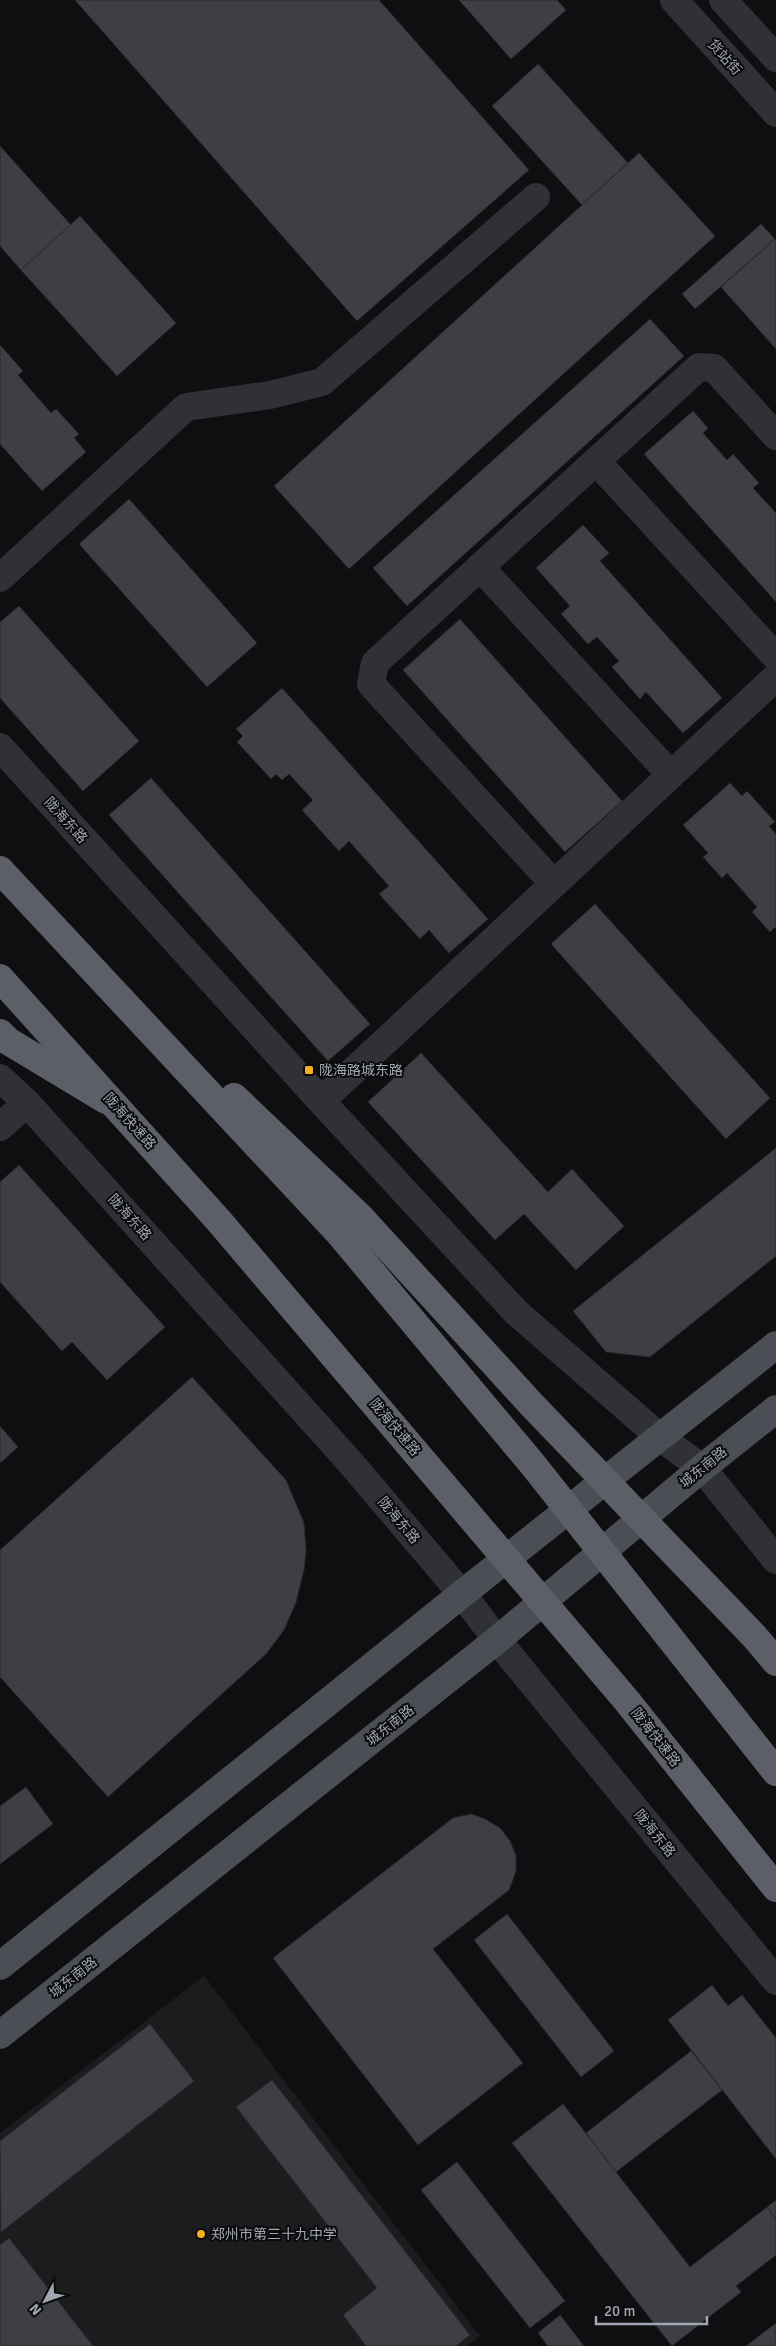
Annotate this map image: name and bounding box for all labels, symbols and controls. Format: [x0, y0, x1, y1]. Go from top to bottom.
street label: 货站街 [704, 36, 745, 79]
street label: 陇海东路 [41, 794, 91, 847]
place label: 陇海路城东路 [319, 1062, 403, 1079]
marker: 陇海路城东路 [303, 1064, 315, 1076]
street label: 陇海快速路 [100, 1090, 159, 1153]
street label: 陇海东路 [105, 1191, 155, 1244]
street label: 陇海快速路 [366, 1395, 424, 1460]
street label: 城东南路 [676, 1443, 730, 1492]
street label: 陇海东路 [374, 1493, 423, 1547]
street label: 城东南路 [363, 1701, 418, 1749]
street label: 陇海快速路 [627, 1704, 684, 1770]
street label: 陇海东路 [630, 1806, 679, 1860]
street label: 城东南路 [46, 1953, 101, 2001]
place label: 郑州市第三十九中学 [211, 2226, 337, 2243]
marker: 郑州市第三十九中学 [195, 2228, 207, 2240]
north arrow [20, 2276, 70, 2326]
scale bar [596, 2294, 707, 2326]
text: N [26, 2300, 45, 2318]
text: 20 m [604, 2302, 635, 2320]

